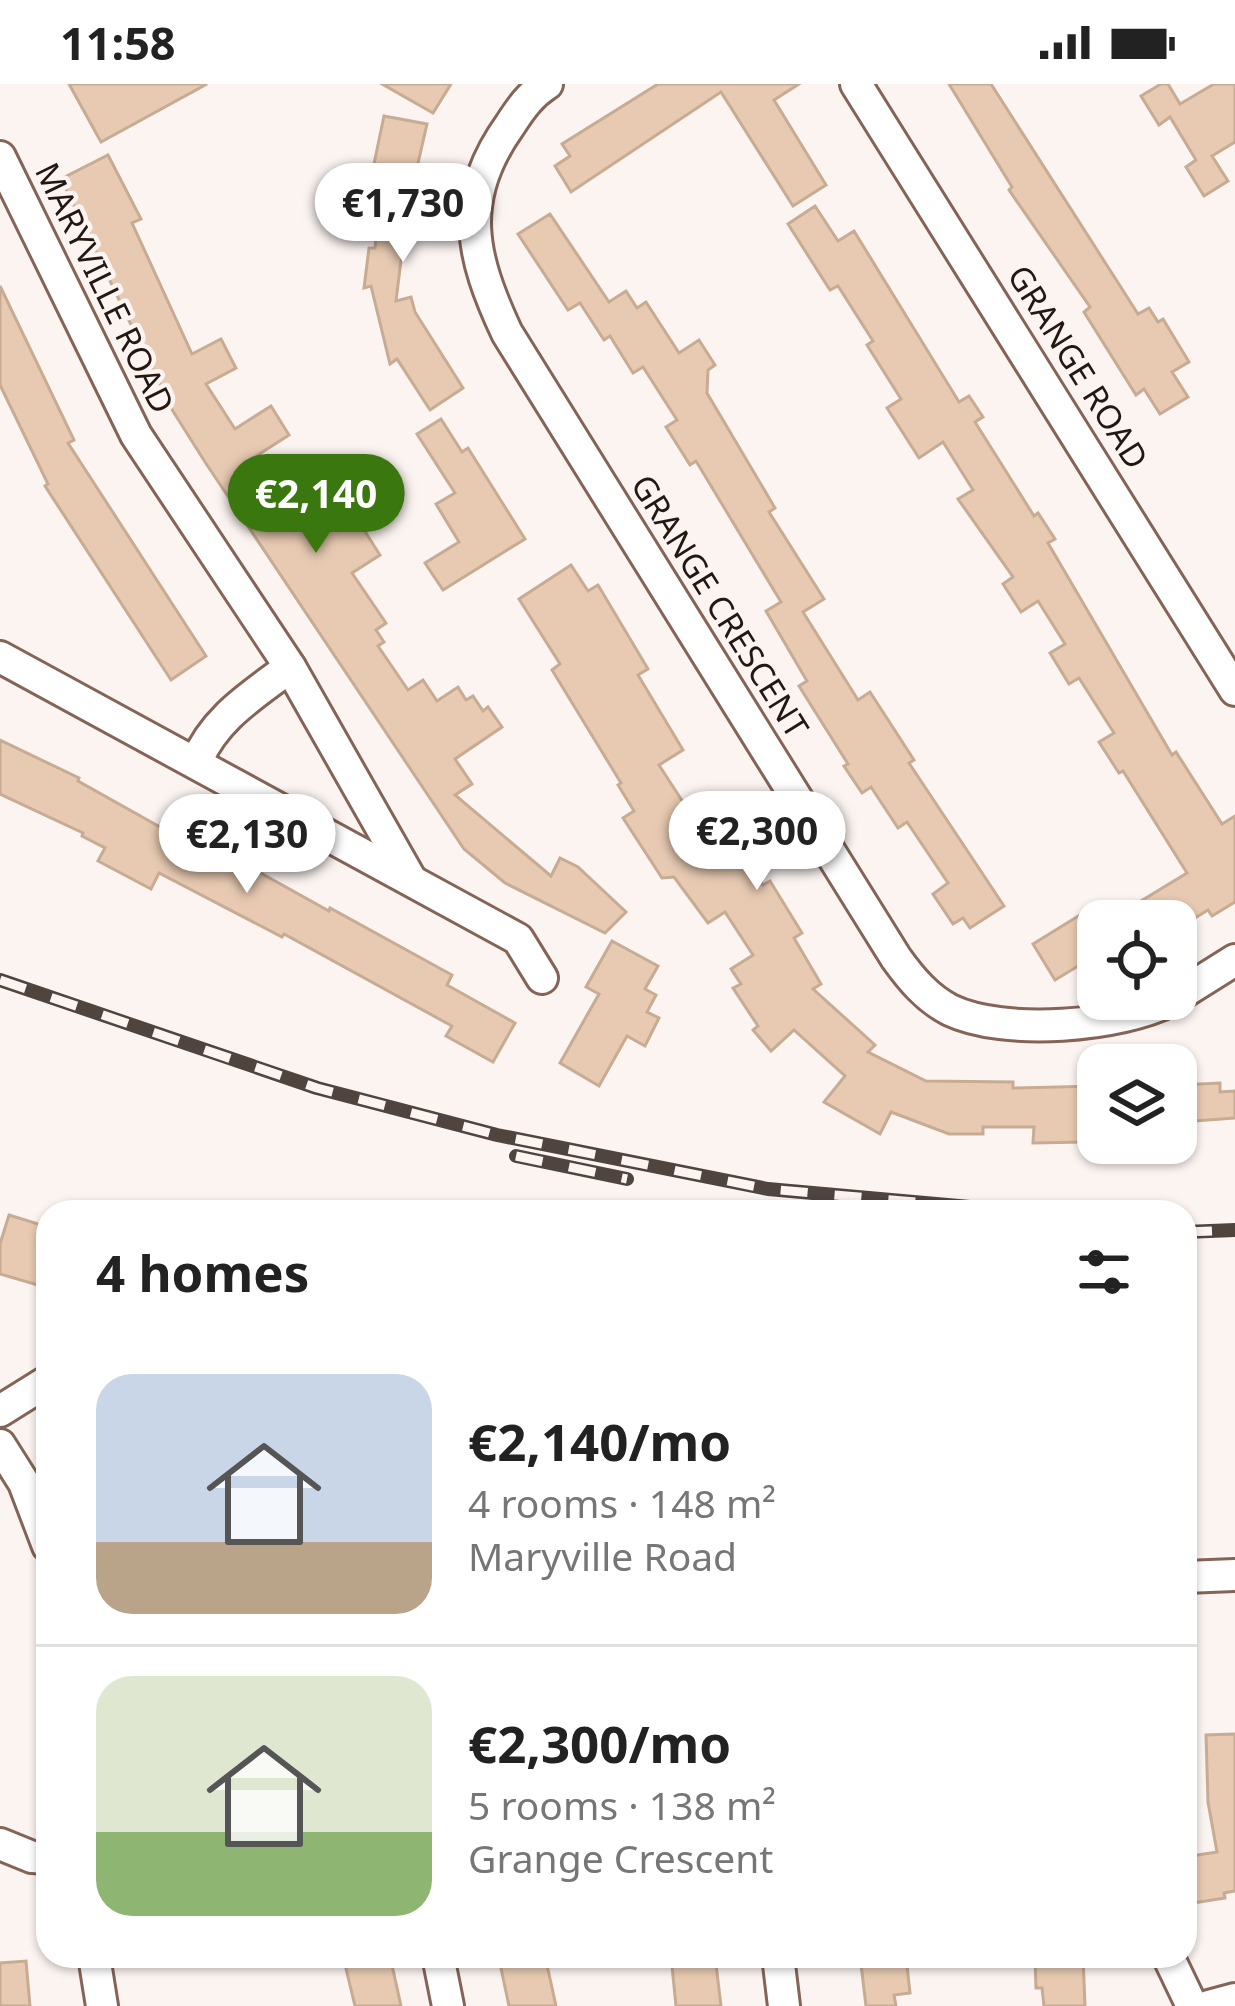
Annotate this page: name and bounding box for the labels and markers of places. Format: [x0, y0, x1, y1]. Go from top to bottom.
pin: €1,730 [305, 163, 501, 265]
pin: €2,140 [218, 454, 414, 556]
pin: €2,300 [659, 791, 855, 893]
pin: €2,130 [149, 794, 345, 896]

